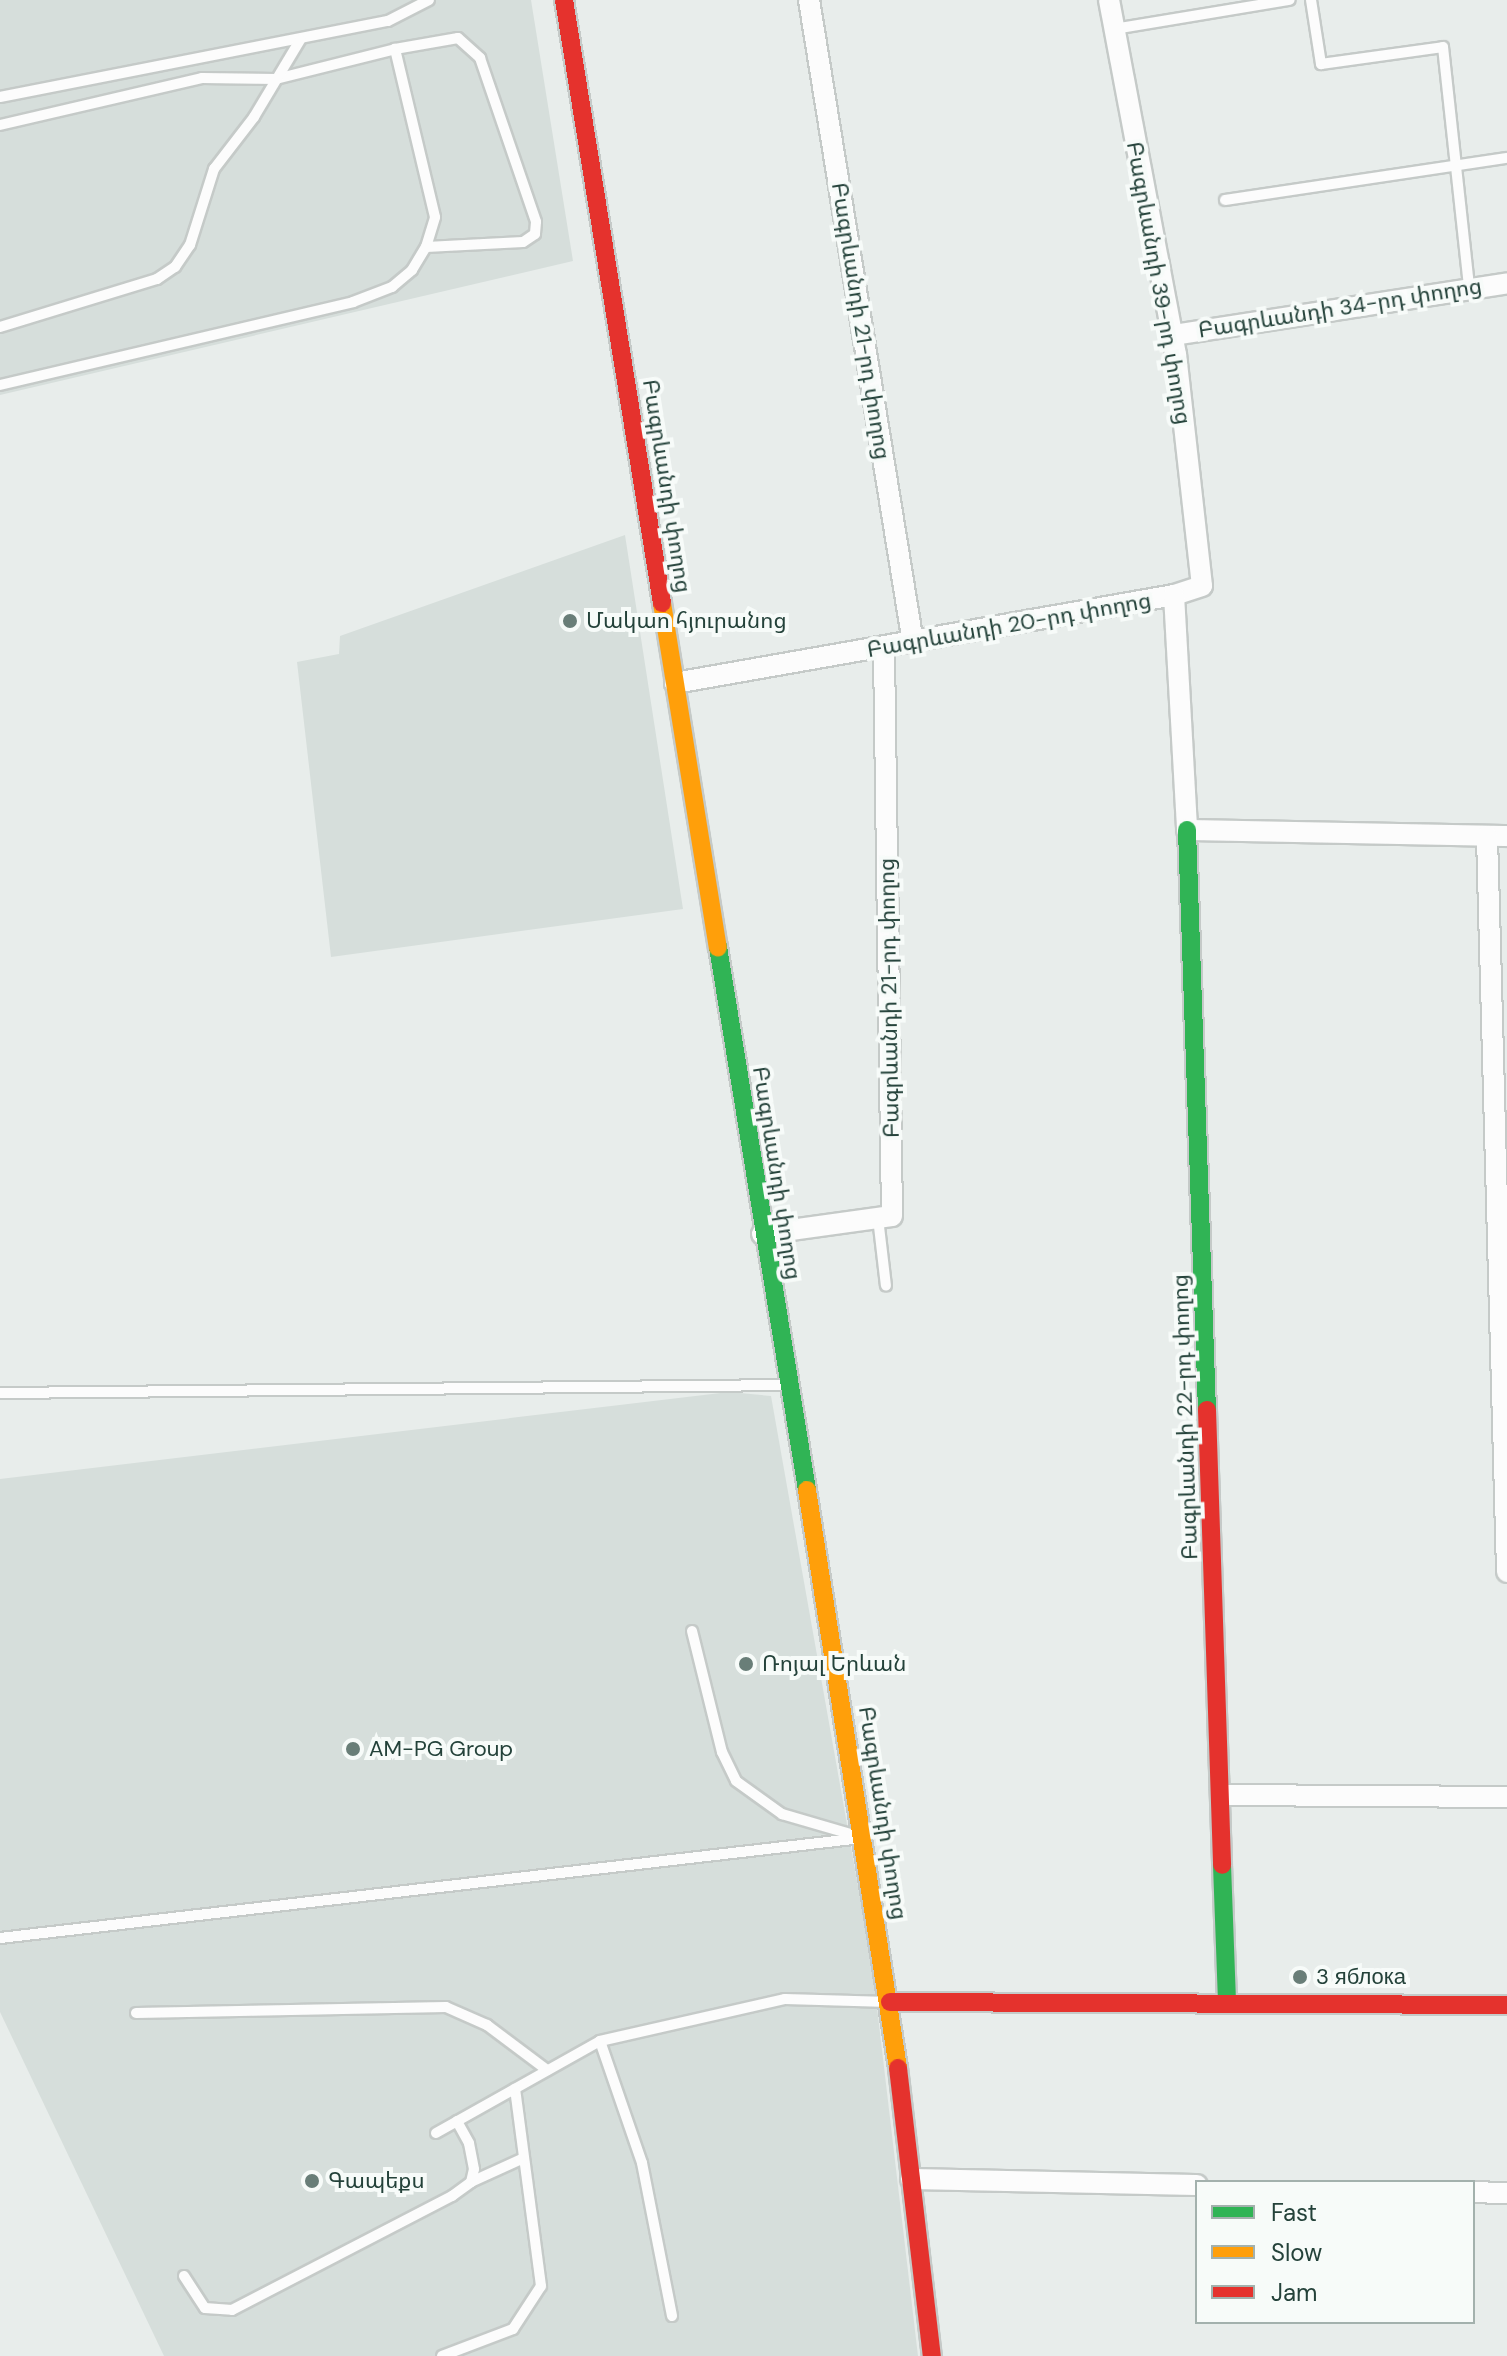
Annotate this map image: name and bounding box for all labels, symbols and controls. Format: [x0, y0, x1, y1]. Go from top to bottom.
street label: Բագրևանդի 39-րդ փողոց [1121, 139, 1197, 427]
street label: Բագրևանդի 21-րդ փողոց [826, 181, 896, 461]
street label: Բագրևանդի 34-րդ փողոց [1196, 273, 1484, 343]
street label: Բագրևանդի փողոց [637, 377, 697, 595]
street label: Բագրևանդի 20-րդ փողոց [865, 587, 1153, 663]
place label: Մակաո հյուրանոց [586, 608, 787, 634]
marker: Մակաո հյուրանոց [561, 612, 579, 630]
street label: Բագրևանդի 21-րդ փողոց [873, 858, 905, 1138]
street label: Բագրևանդի փողոց [747, 1064, 807, 1282]
street label: Բագրևանդի 22-րդ փողոց [1167, 1274, 1203, 1560]
place label: Ռոյալ Երևան [762, 1651, 906, 1677]
marker: Ռոյալ Երևան [737, 1655, 755, 1673]
street label: Բագրևանդի փողոց [853, 1704, 913, 1922]
place label: AM-PG Group [369, 1736, 513, 1762]
marker: AM-PG Group [344, 1740, 362, 1758]
place label: 3 яблока [1316, 1964, 1406, 1990]
marker: 3 яблока [1291, 1968, 1309, 1986]
place label: Գապեքս [328, 2168, 425, 2194]
marker: Գապեքս [303, 2172, 321, 2190]
legend [1195, 2180, 1475, 2324]
text: Fast [1271, 2197, 1317, 2228]
text: Slow [1271, 2237, 1322, 2268]
text: Jam [1271, 2277, 1317, 2308]

